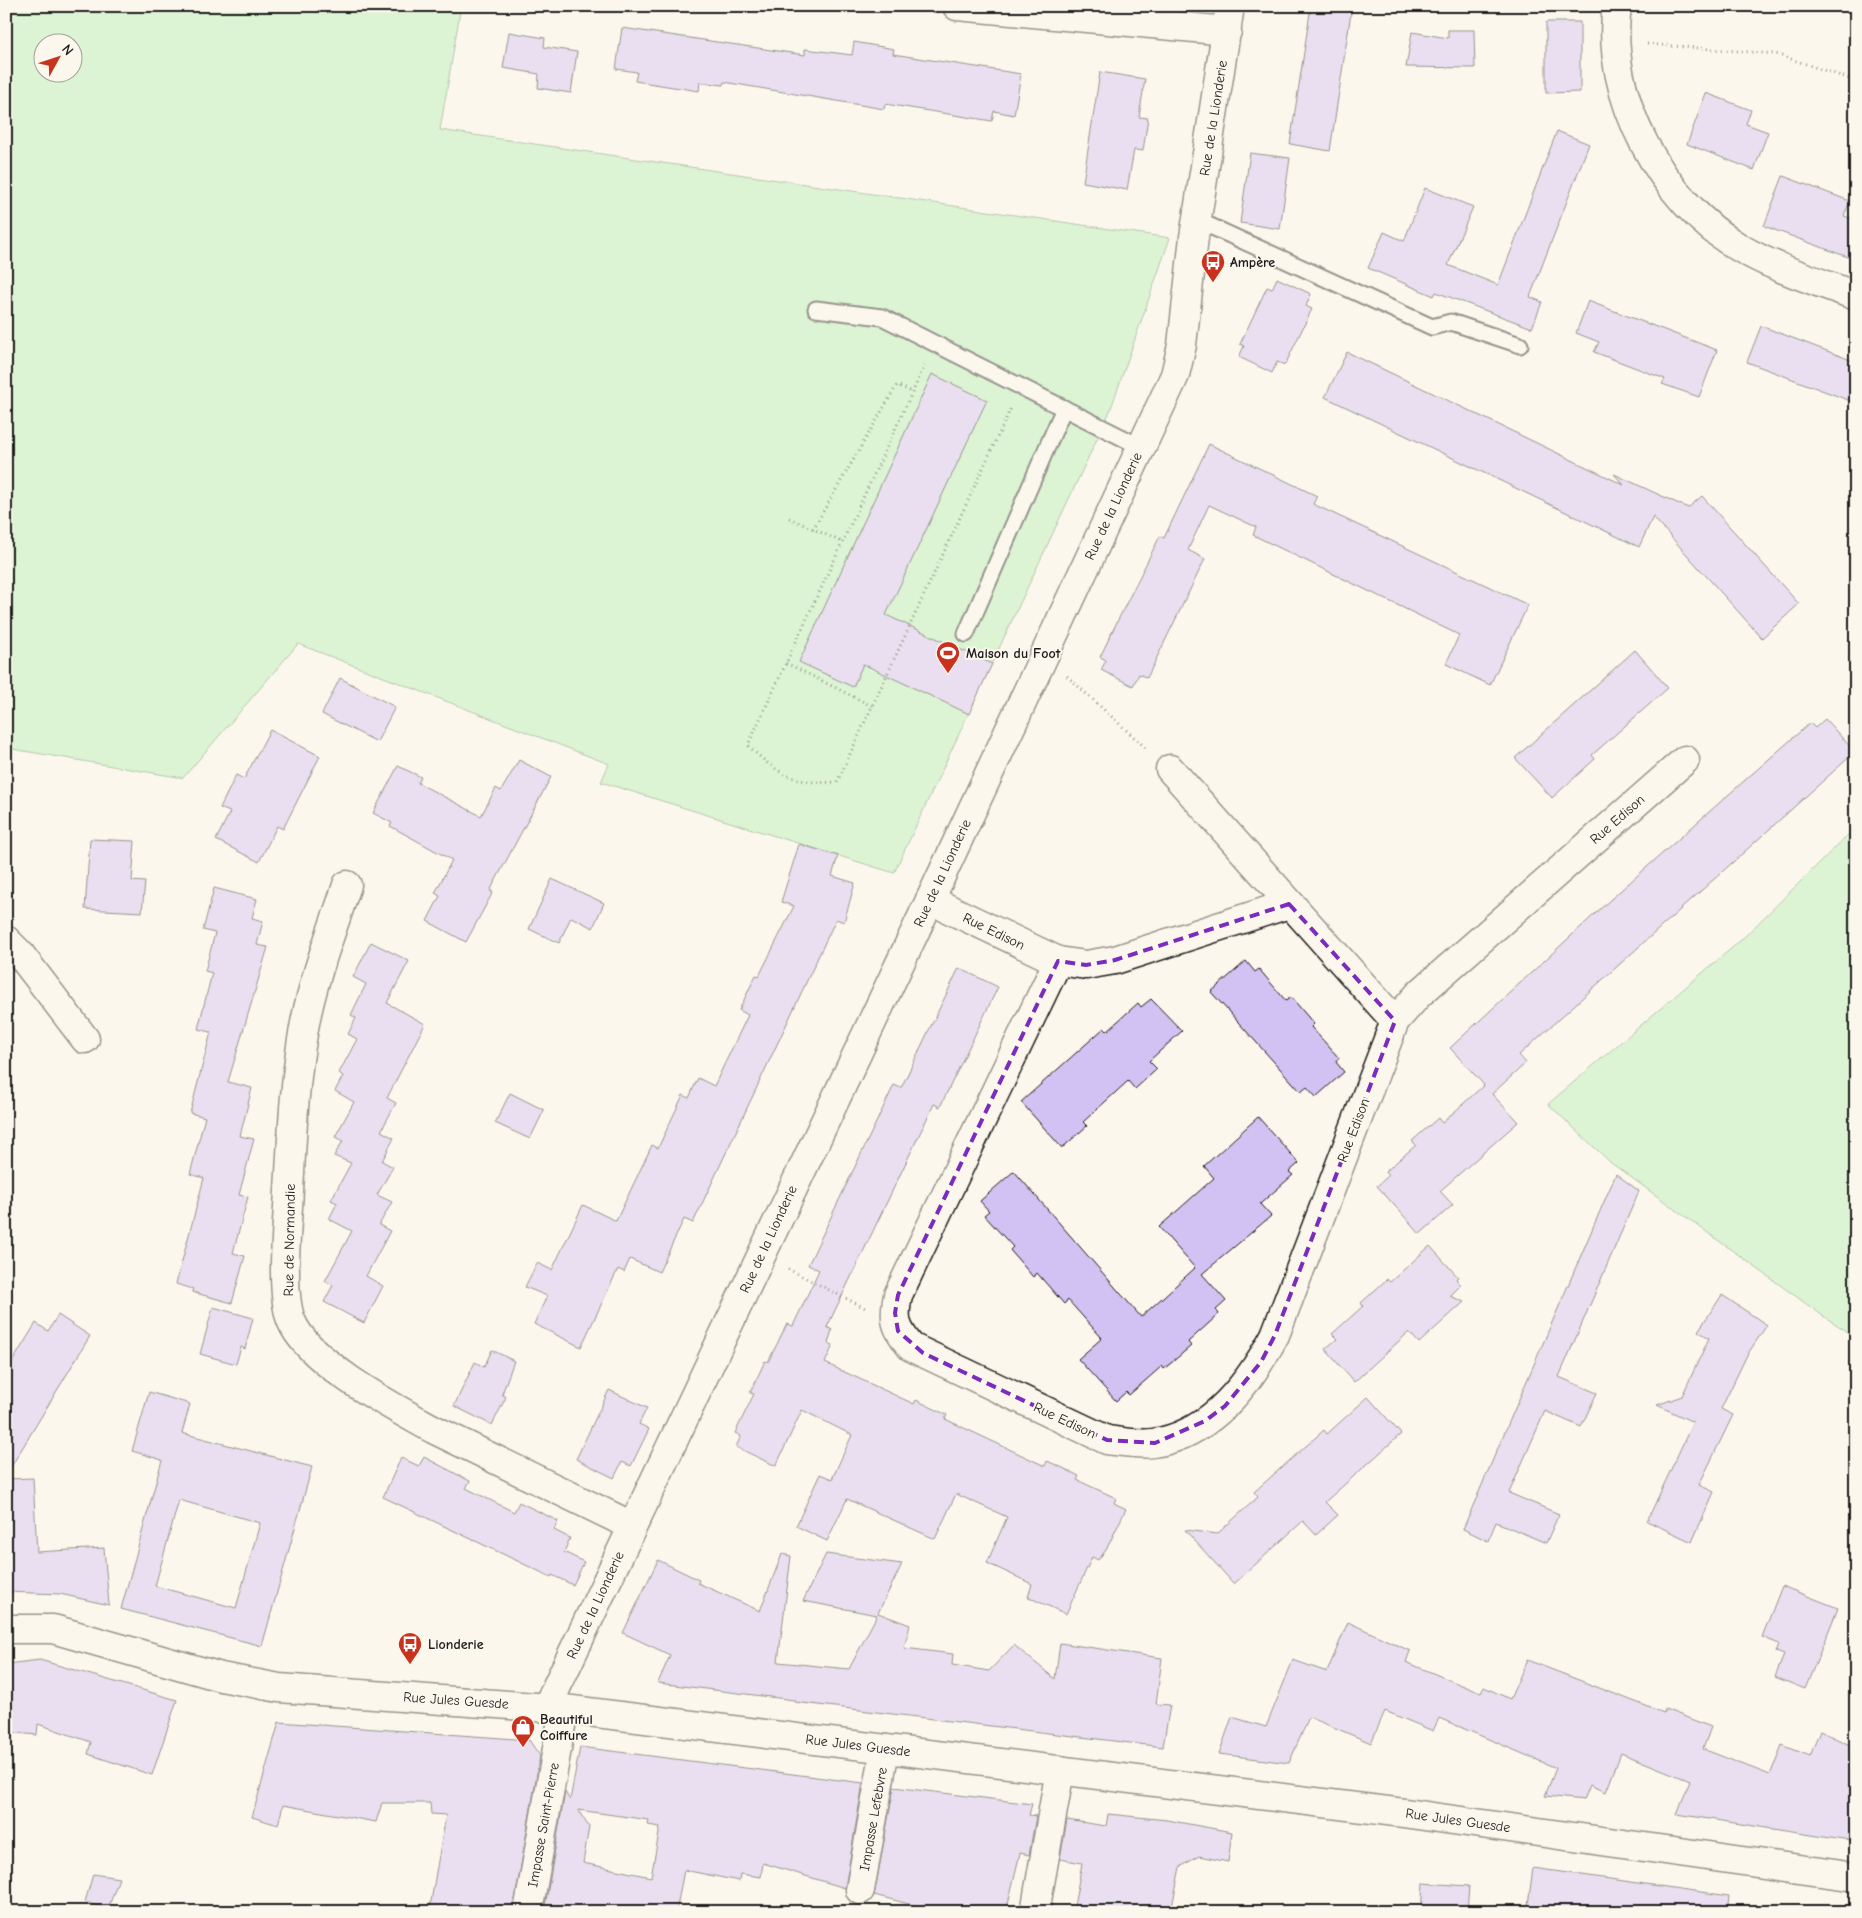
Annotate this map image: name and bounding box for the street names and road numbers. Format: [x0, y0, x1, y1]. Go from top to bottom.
street label: Rue de la Lionderie [1196, 59, 1231, 177]
street label: Rue de la Lionderie [1081, 450, 1146, 563]
street label: Rue Edison [1586, 791, 1648, 848]
street label: Rue de la Lionderie [910, 817, 975, 930]
street label: Rue Edison [960, 909, 1028, 954]
street label: Rue Edison [1333, 1096, 1373, 1165]
street label: Rue de la Lionderie [736, 1183, 801, 1296]
street label: Rue de Normandie [280, 1184, 299, 1296]
street label: Rue Edison [1031, 1399, 1099, 1442]
street label: Rue de la Lionderie [563, 1549, 628, 1662]
street label: Rue Jules Guesde [403, 1688, 509, 1713]
street label: Rue Jules Guesde [804, 1731, 911, 1760]
street label: Impasse Saint-Pierre [524, 1761, 563, 1889]
street label: Impasse Lefebvre [856, 1766, 891, 1872]
street label: Rue Jules Guesde [1404, 1805, 1511, 1836]

